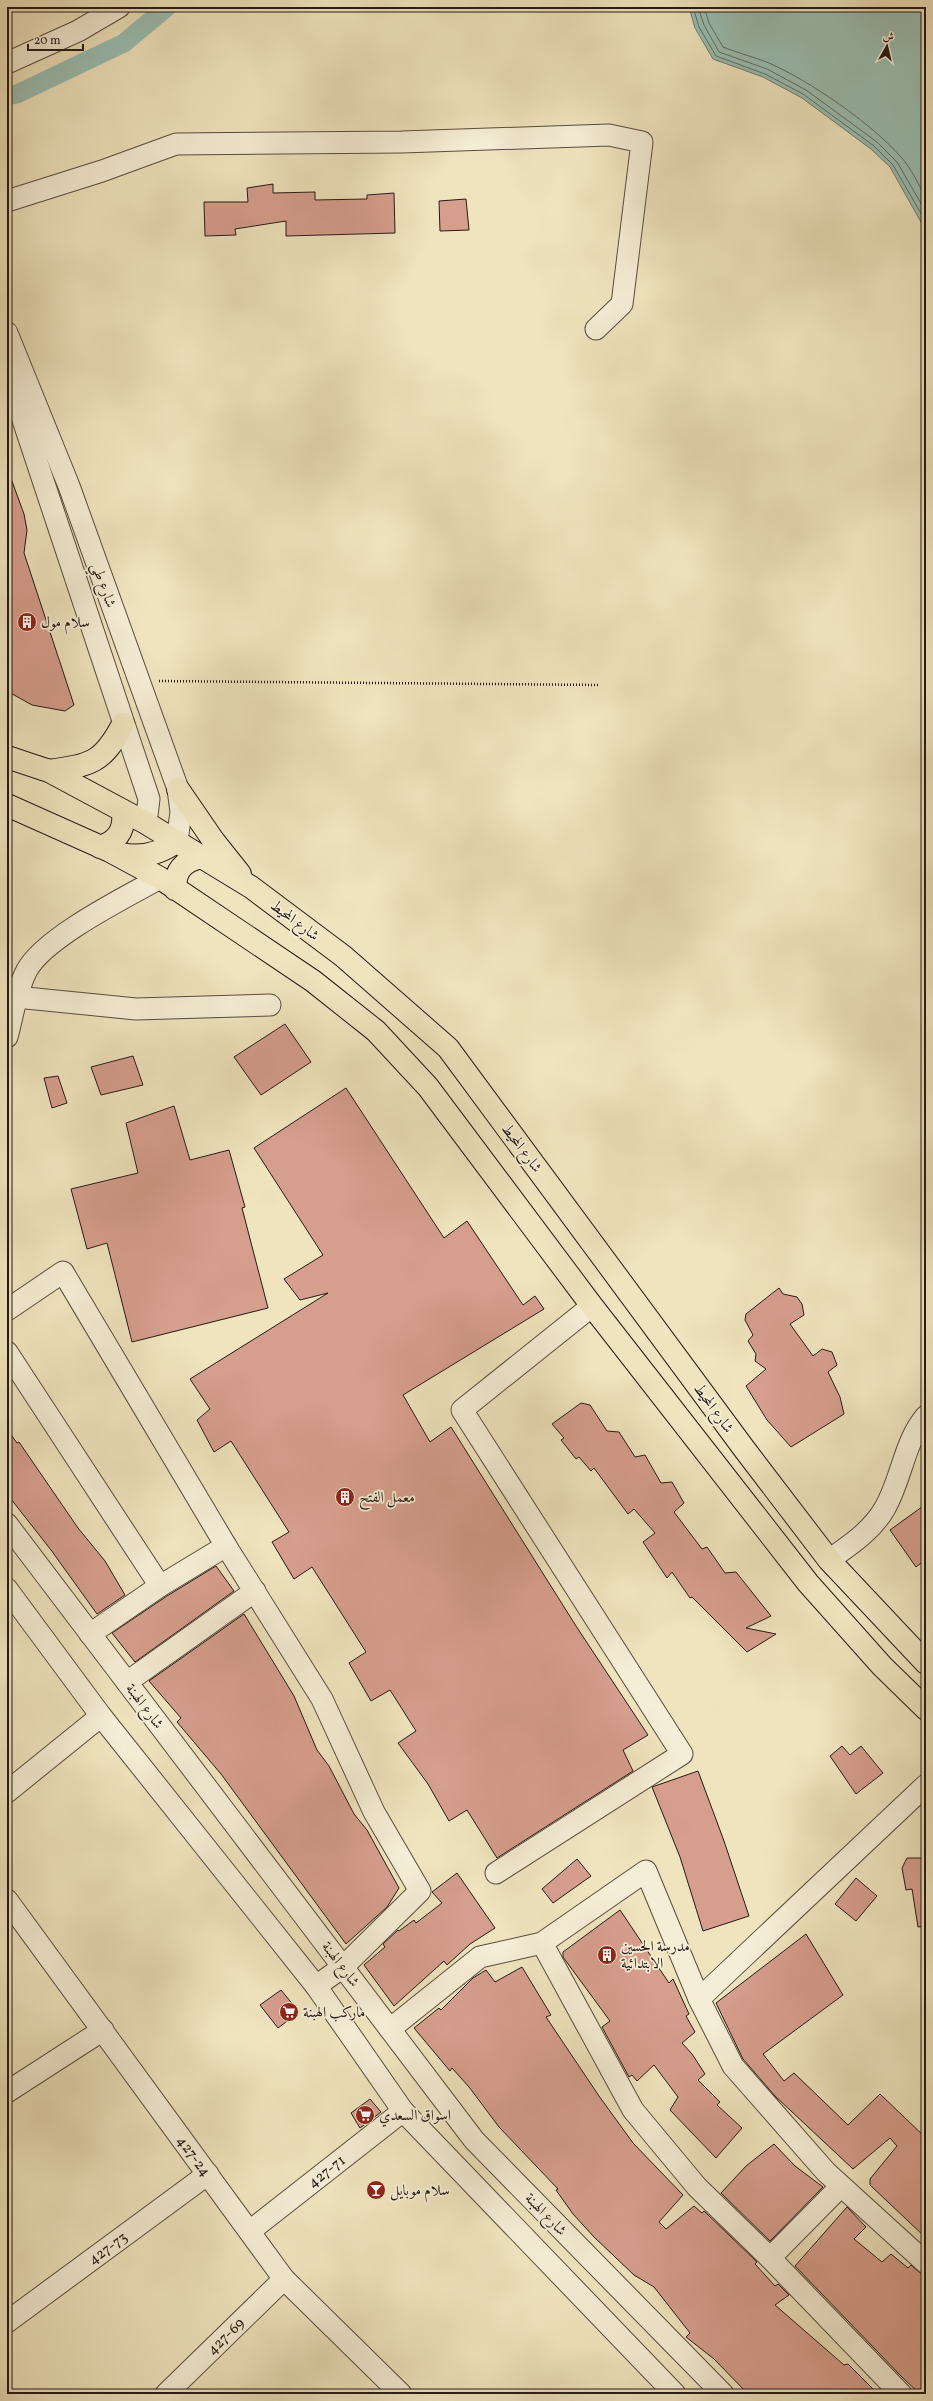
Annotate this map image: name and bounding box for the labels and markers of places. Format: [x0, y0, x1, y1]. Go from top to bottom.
building icon: سلام مول [16, 611, 38, 633]
place label: سلام مول [41, 613, 90, 635]
building icon: معمل الفتح [334, 1486, 356, 1508]
place label: معمل الفتح [359, 1488, 415, 1511]
place label: مدرسة الحسين الابتدائية [621, 1937, 690, 1975]
building icon: مدرسة الحسين الابتدائية [596, 1944, 618, 1966]
supermarket icon: ماركب الهبنة [278, 2001, 300, 2023]
place label: ماركب الهبنة [303, 2003, 365, 2024]
supermarket icon: اسواق السعدي [354, 2104, 376, 2126]
place label: اسواق السعدي [379, 2106, 451, 2127]
bar icon: سلام موبايل [365, 2179, 387, 2201]
place label: سلام موبايل [390, 2181, 450, 2203]

